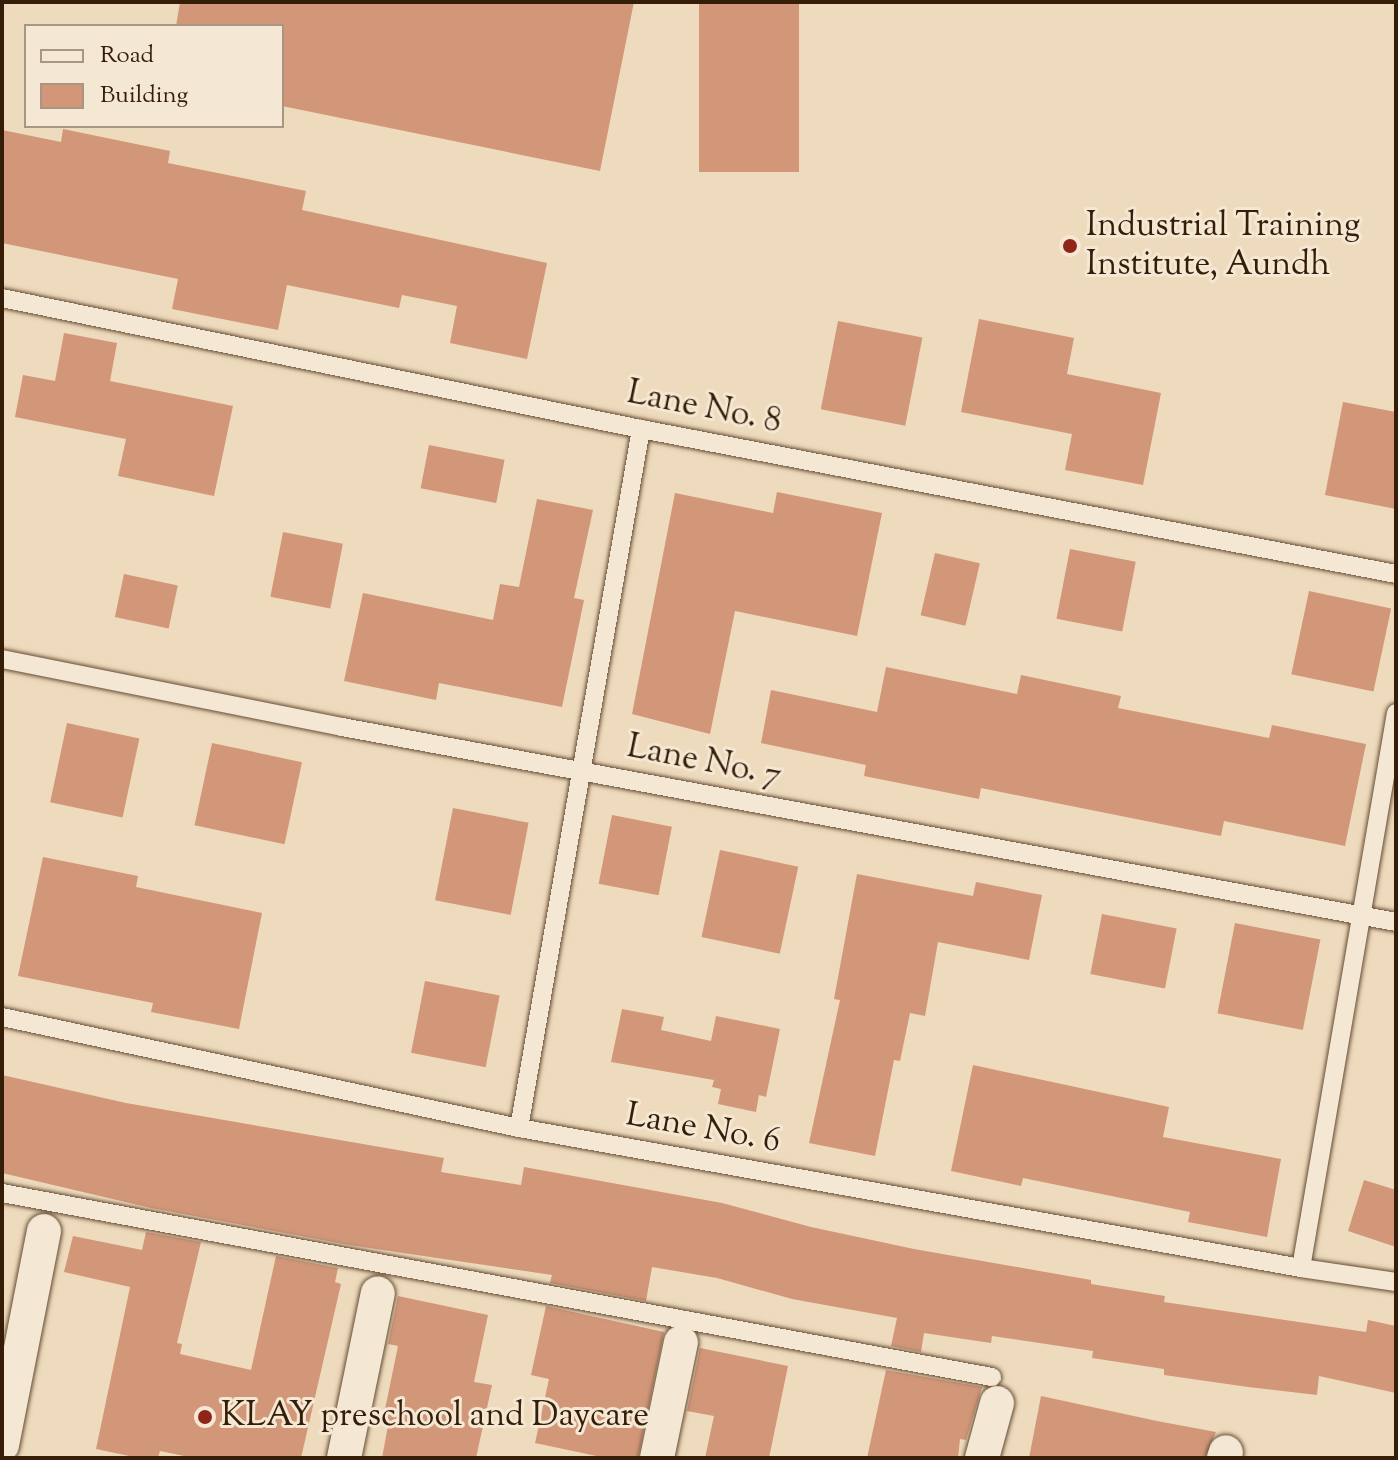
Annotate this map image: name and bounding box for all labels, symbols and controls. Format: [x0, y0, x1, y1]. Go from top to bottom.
legend [24, 24, 284, 128]
text: Road [100, 39, 154, 73]
text: Building [100, 79, 188, 113]
place label: Industrial Training Institute, Aundh [1086, 206, 1360, 286]
marker: Industrial Training Institute, Aundh [1061, 237, 1079, 255]
street label: Lane No. 8 [623, 373, 785, 443]
street label: Lane No. 7 [623, 727, 785, 797]
street label: Lane No. 6 [623, 1095, 783, 1163]
place label: KLAY preschool and Daycare [221, 1397, 649, 1437]
marker: KLAY preschool and Daycare [196, 1408, 214, 1426]

